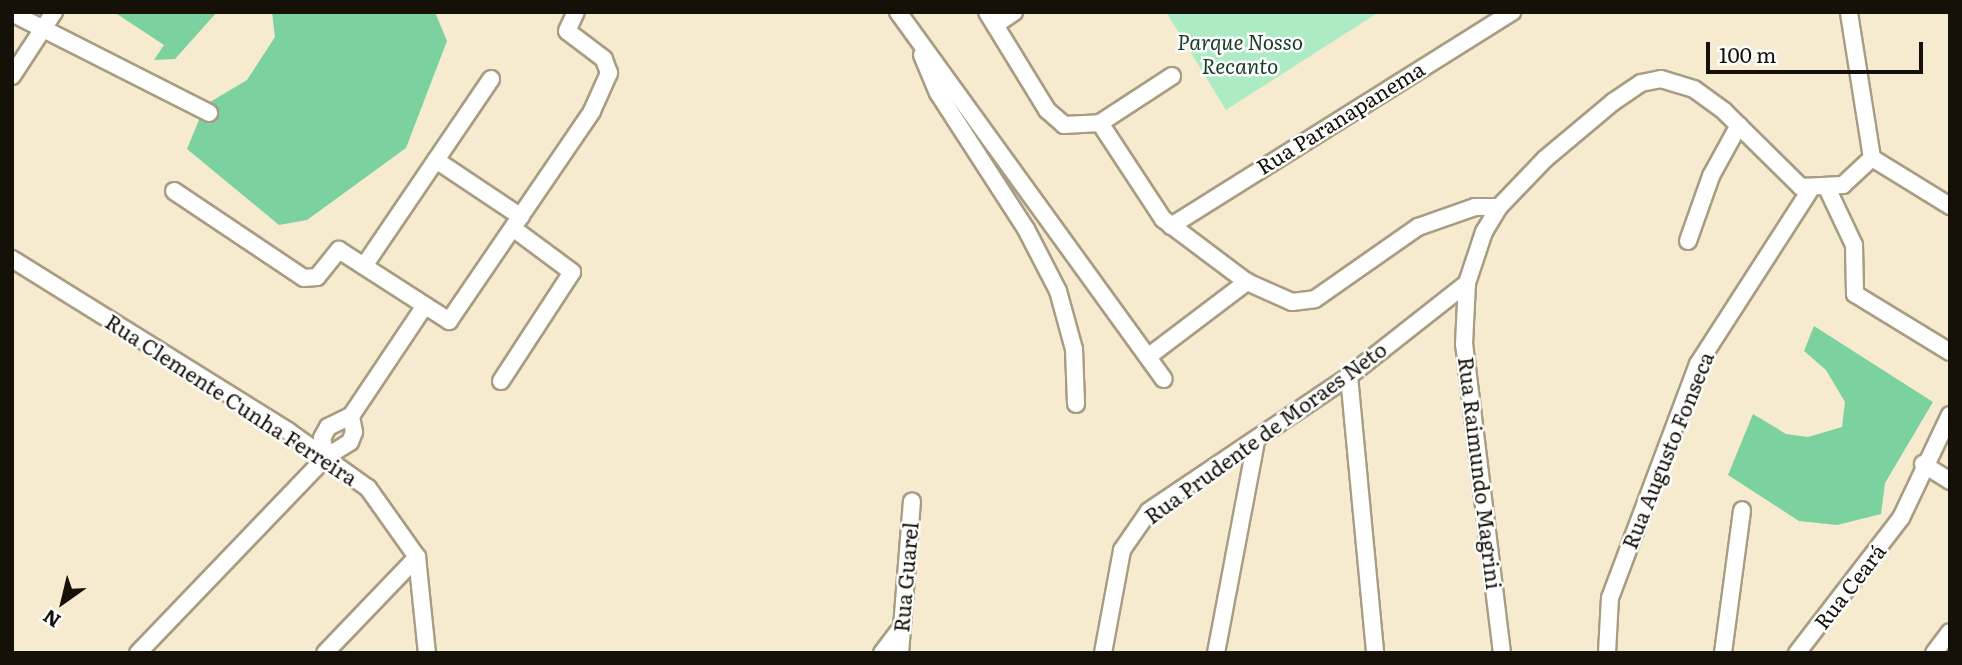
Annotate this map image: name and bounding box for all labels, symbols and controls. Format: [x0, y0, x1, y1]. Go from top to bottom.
park label: Parque Nosso Recanto [1177, 28, 1303, 78]
scale bar [1710, 28, 1927, 72]
text: 100 m [1719, 38, 1776, 69]
street label: Rua Paranapanema [1251, 55, 1429, 179]
street label: Rua Clemente Cunha Ferreira [101, 308, 363, 490]
street label: Rua Prudente de Moraes Neto [1139, 336, 1391, 528]
street label: Rua Augusto Fonseca [1616, 348, 1718, 552]
street label: Rua Raimundo Magrini [1454, 355, 1508, 591]
street label: Rua Guarel [888, 521, 922, 633]
street label: Rua Ceará [1808, 538, 1890, 634]
north arrow [28, 567, 98, 637]
text: N [37, 603, 66, 635]

